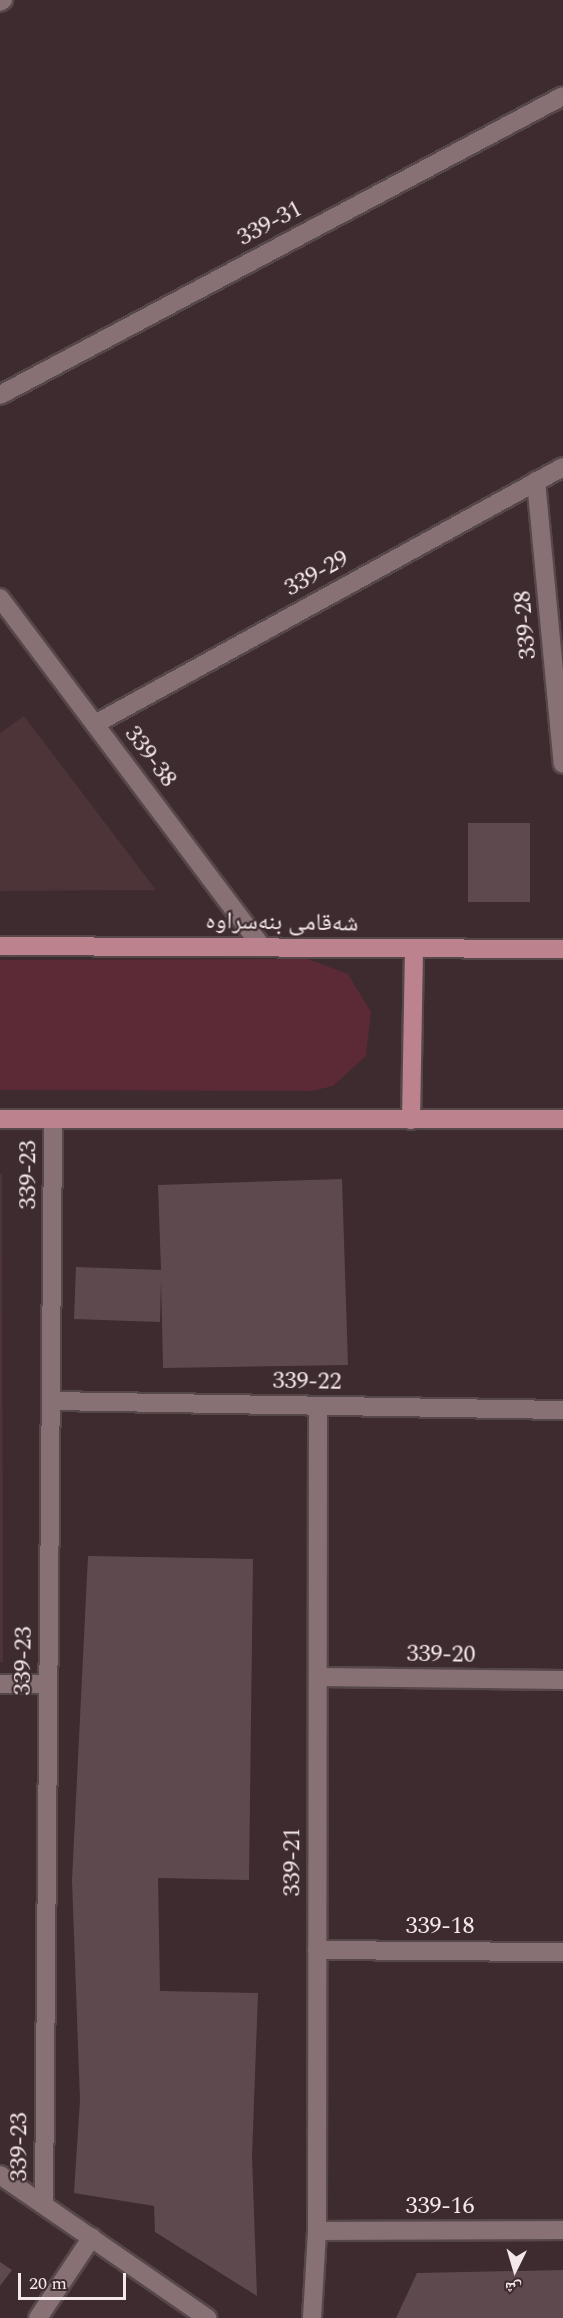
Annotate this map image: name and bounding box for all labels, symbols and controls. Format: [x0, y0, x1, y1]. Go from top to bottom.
street label: 339-31 [233, 195, 307, 253]
street label: 339-29 [280, 545, 354, 603]
street label: 339-28 [509, 589, 543, 661]
street label: 339-38 [118, 721, 182, 793]
street label: شەقامی بنەسراوە [205, 907, 359, 939]
street label: 339-23 [15, 1141, 43, 1209]
street label: 339-22 [272, 1367, 342, 1397]
street label: 339-23 [9, 1626, 39, 1696]
street label: 339-20 [406, 1640, 476, 1670]
street label: 339-21 [279, 1828, 307, 1896]
street label: 339-18 [406, 1913, 474, 1941]
street label: 339-23 [6, 2113, 34, 2181]
street label: 339-16 [406, 2193, 474, 2221]
north arrow [485, 2240, 545, 2300]
scale bar [21, 2261, 129, 2299]
text: 20 m [29, 2270, 67, 2297]
text: ش [504, 2275, 523, 2301]

